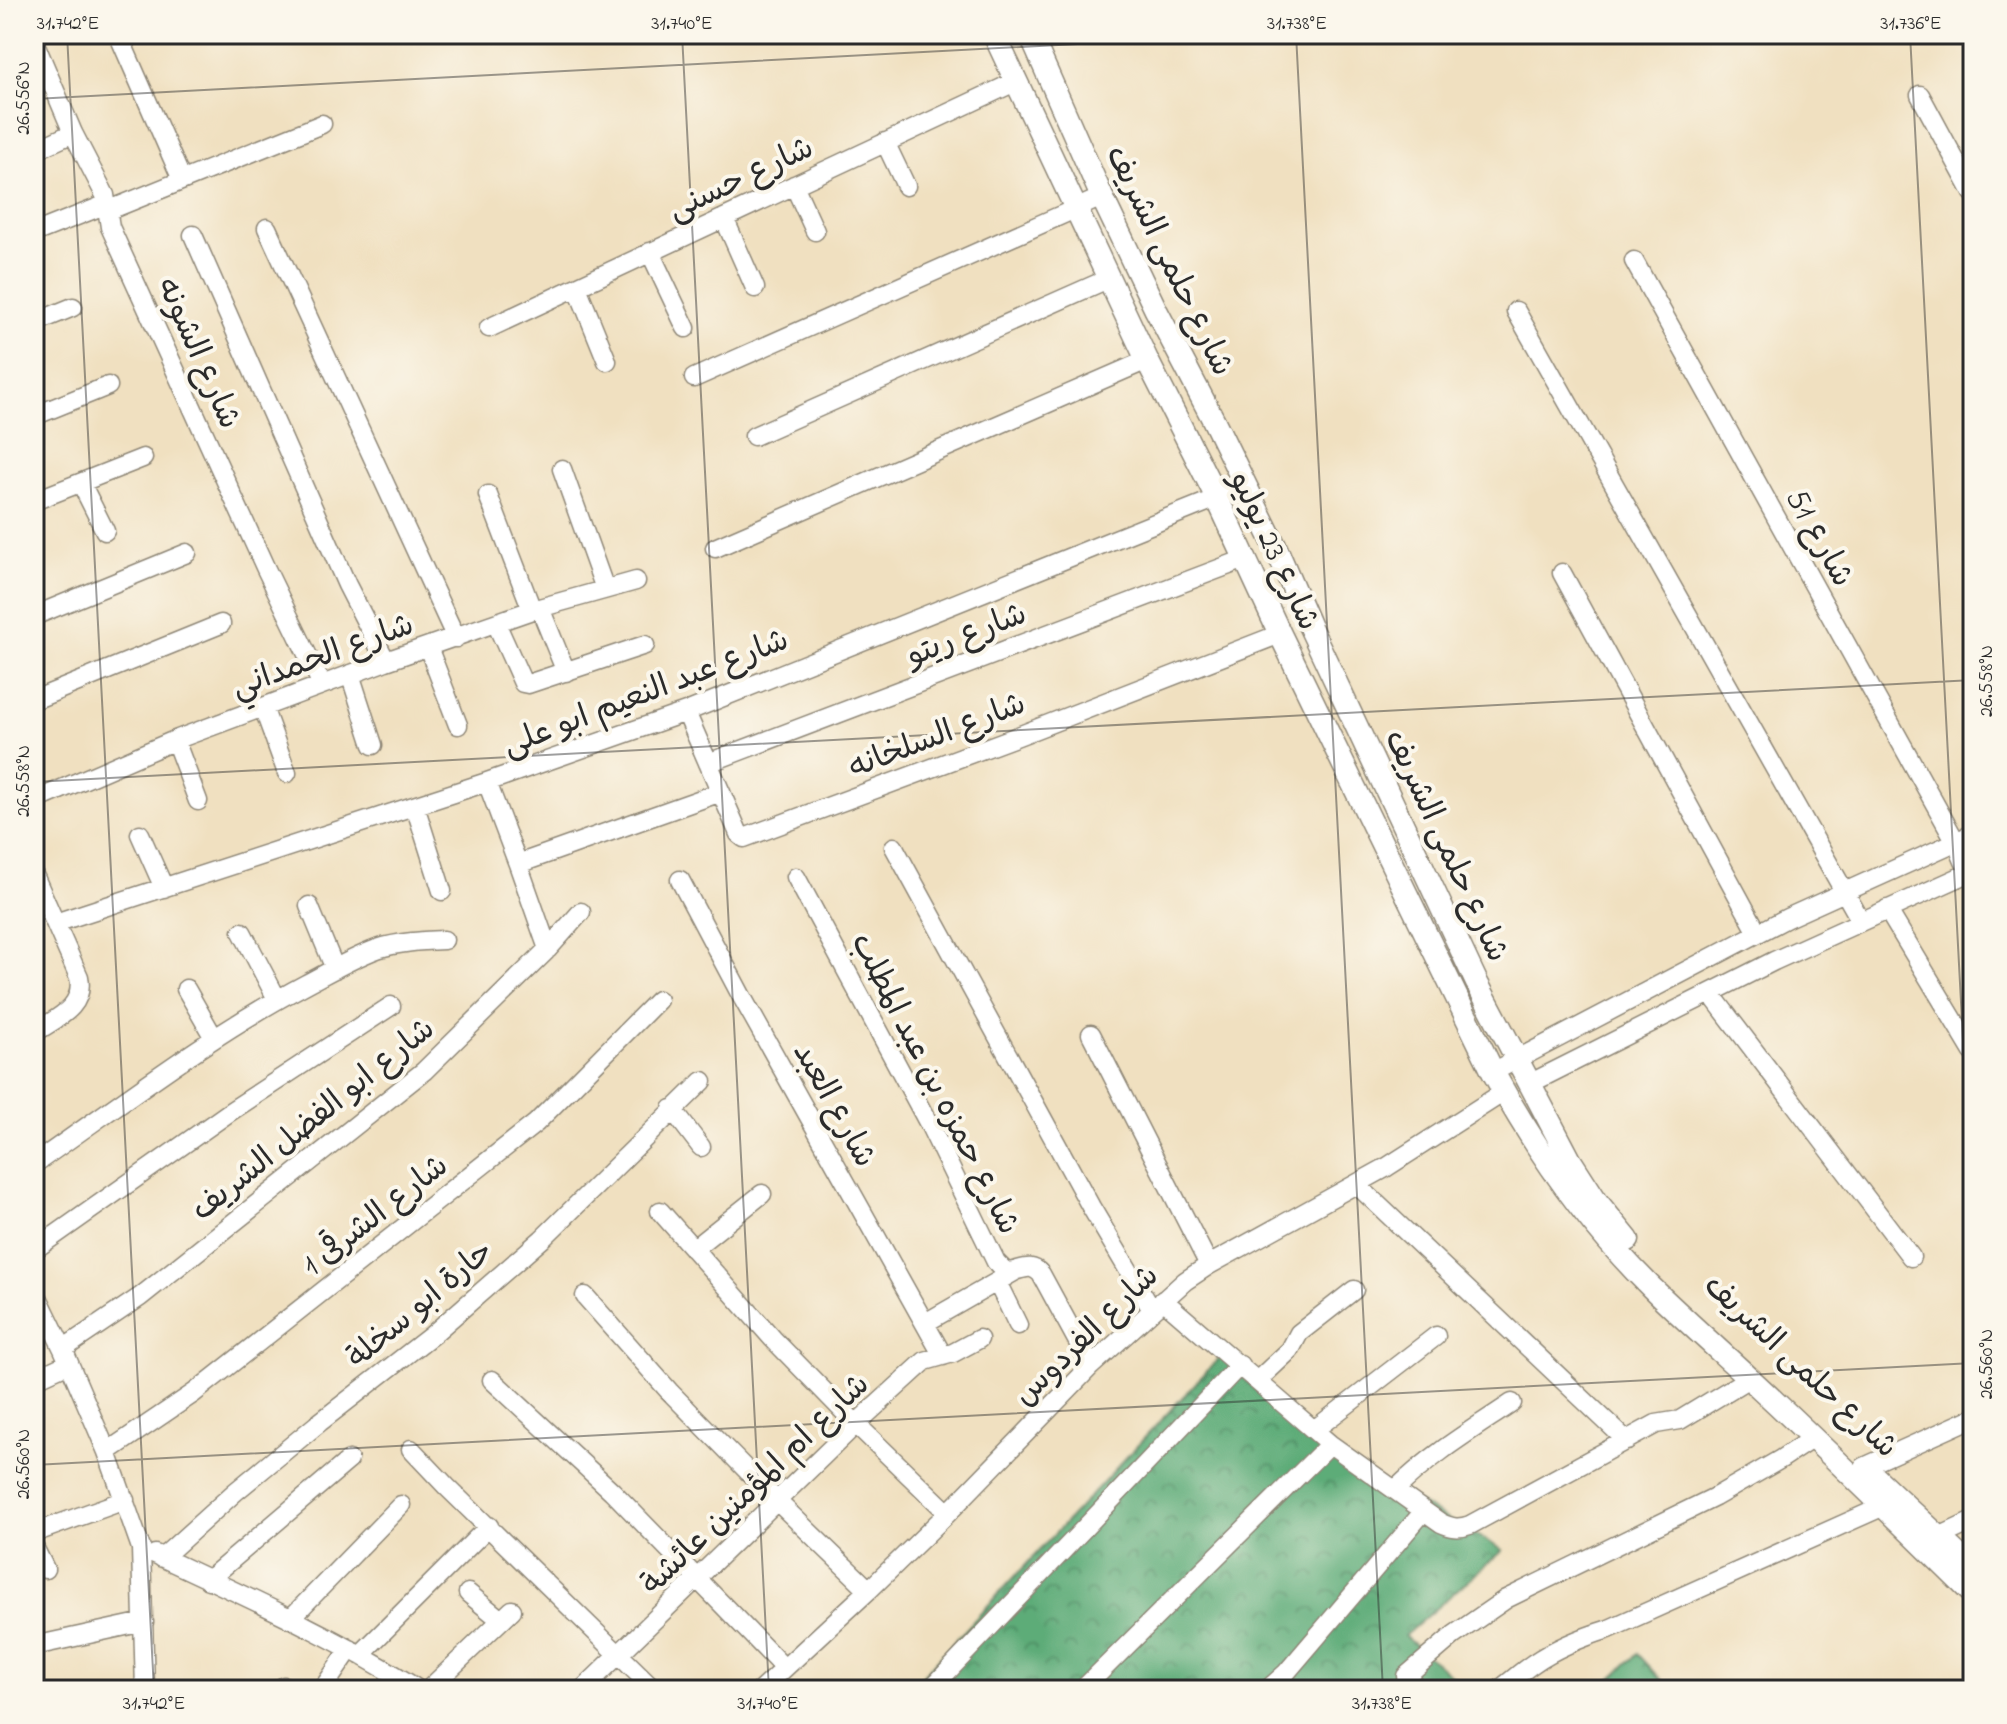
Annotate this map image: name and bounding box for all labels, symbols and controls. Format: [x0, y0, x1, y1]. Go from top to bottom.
text: 31.742°E [37, 10, 99, 39]
text: 31.740°E [651, 10, 713, 39]
text: 31.738°E [1267, 10, 1327, 39]
text: 31.736°E [1880, 10, 1942, 39]
text: 26.556°N [10, 61, 39, 135]
street label: شارع حسنى [661, 126, 822, 235]
street label: شارع حلمى الشريف [1092, 138, 1244, 385]
street label: شارع الشونه [142, 270, 251, 437]
street label: شارع 23 يوليو [1214, 462, 1330, 639]
street label: شارع 51 [1772, 481, 1864, 596]
street label: شارع ريتو [898, 592, 1034, 682]
street label: شارع الحمداني [225, 603, 421, 713]
street label: شارع عبد النعيم ابو على [496, 618, 796, 771]
text: 26.558°N [1973, 645, 2002, 717]
street label: شارع السلخانه [841, 682, 1033, 793]
street label: شارع حلمى الشريف [1370, 723, 1519, 970]
text: 26.558°N [10, 745, 39, 817]
street label: شارع حمزه بن عبد المطلب [837, 925, 1030, 1244]
street label: شارع ابو الفضل الشريف [182, 1007, 446, 1234]
street label: شارع العبد [779, 1034, 887, 1177]
street label: شارع الشرقى 1 [293, 1144, 460, 1289]
street label: حارة ابو سخلة [337, 1230, 505, 1381]
street label: شارع الفردوس [1004, 1255, 1171, 1418]
street label: شارع حلمى الشريف [1692, 1265, 1908, 1471]
text: 26.560°N [1973, 1329, 2002, 1399]
street label: شارع ام المؤمنين عائشة [631, 1363, 882, 1608]
text: 26.560°N [10, 1429, 39, 1499]
text: 31.742°E [123, 1690, 185, 1719]
text: 31.740°E [737, 1690, 799, 1719]
text: 31.738°E [1352, 1690, 1412, 1719]

